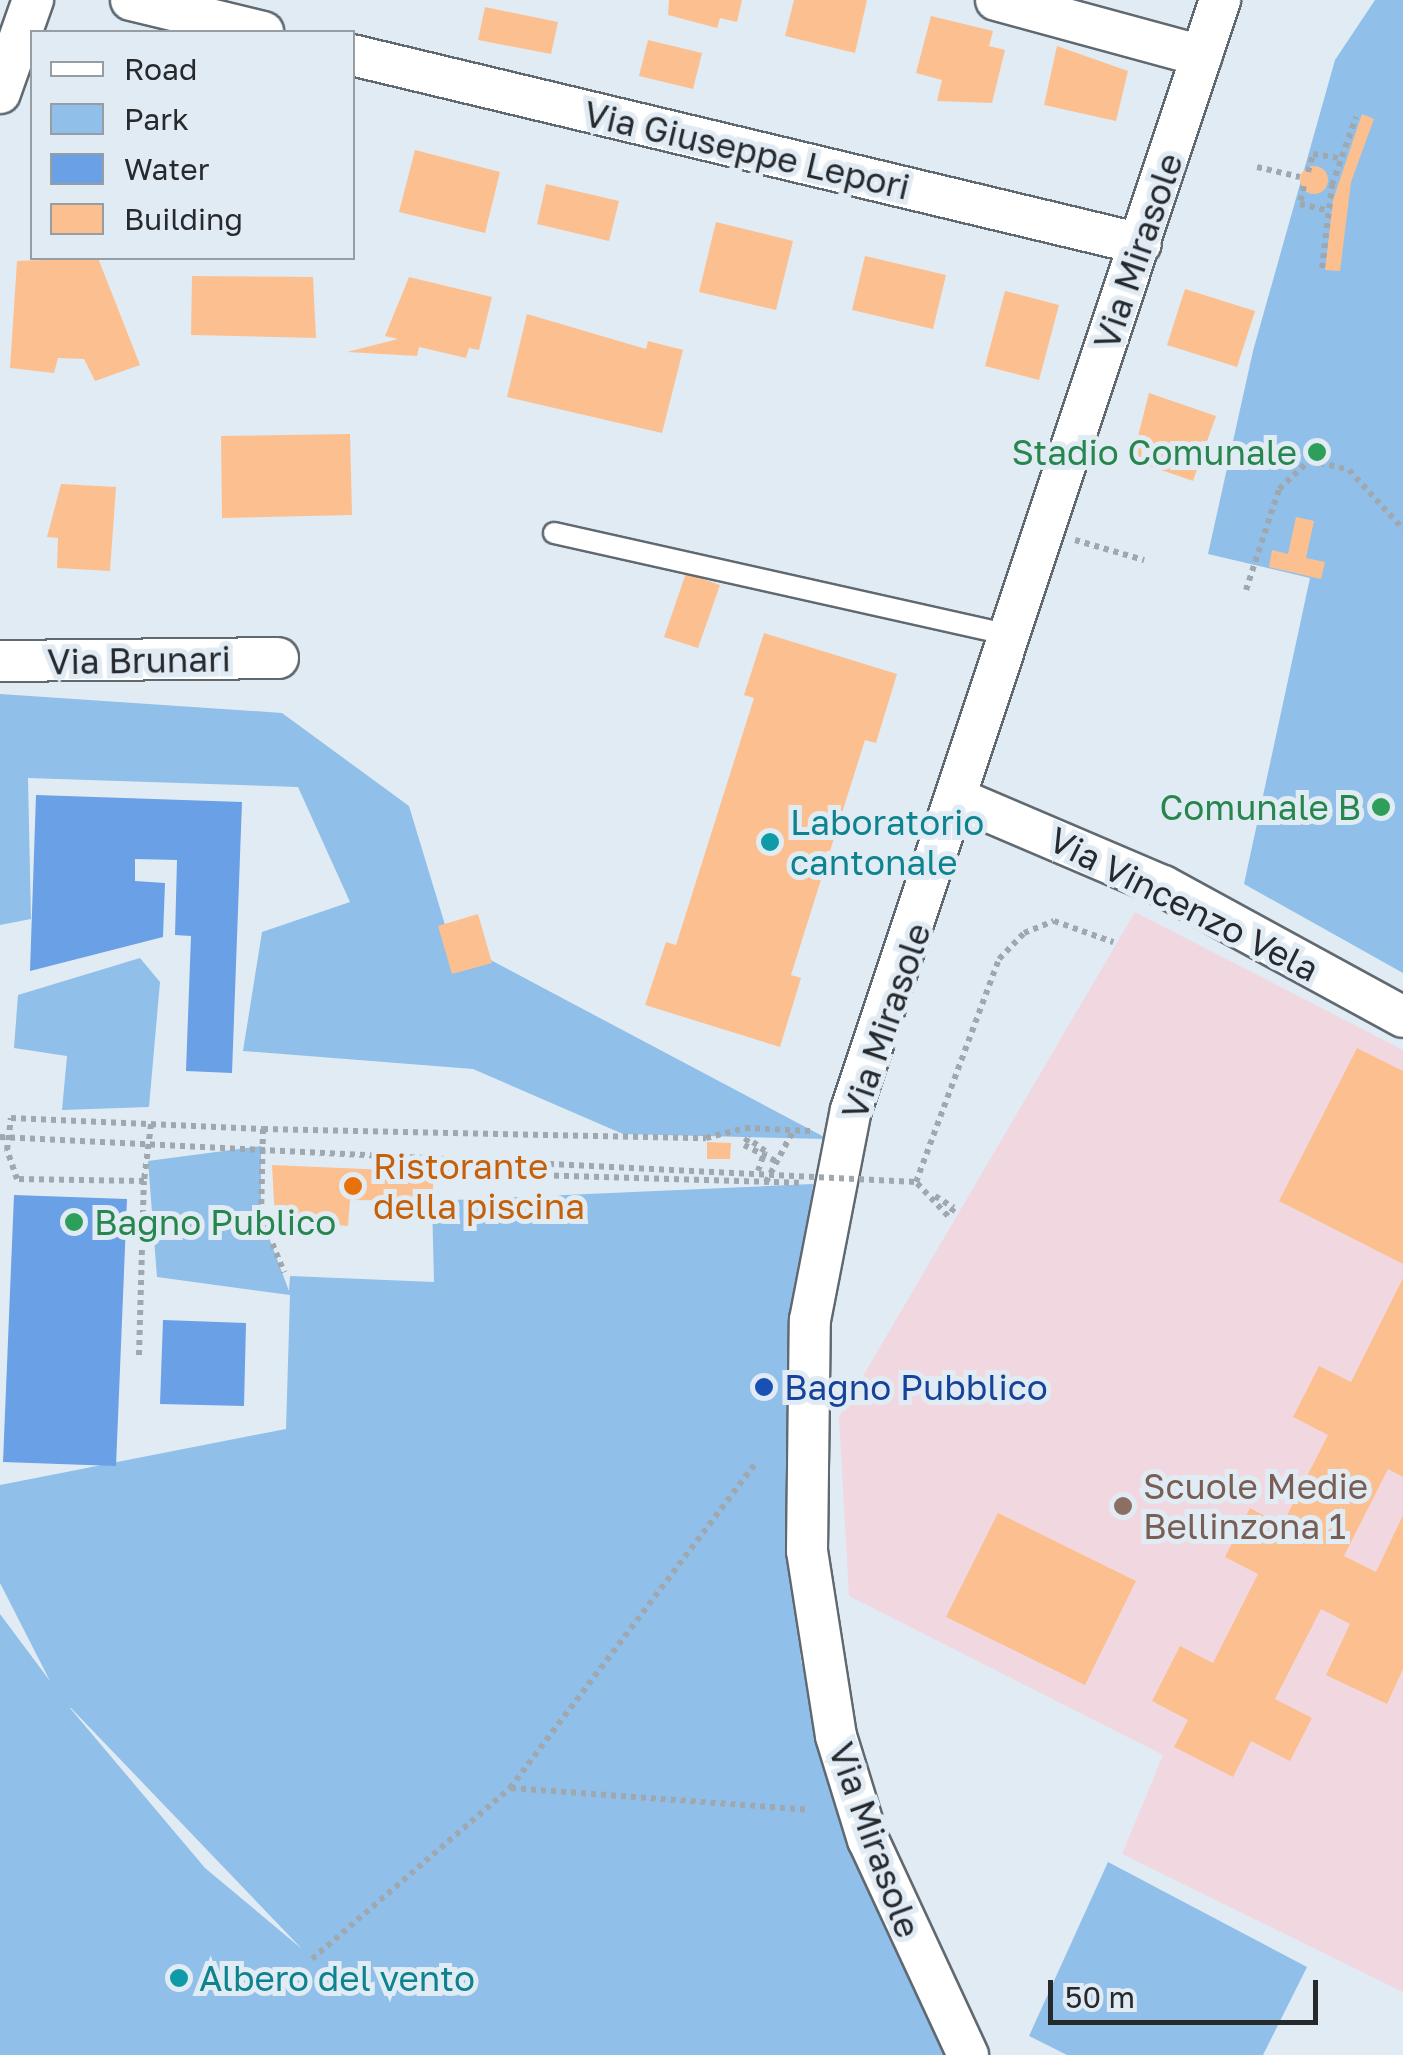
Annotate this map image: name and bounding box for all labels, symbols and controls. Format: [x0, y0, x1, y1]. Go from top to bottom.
legend [30, 30, 355, 260]
text: Road [124, 51, 198, 87]
street label: Via Giuseppe Lepori [580, 92, 914, 208]
text: Park [124, 101, 189, 137]
street label: Via Mirasole [1085, 147, 1191, 355]
text: Water [124, 151, 209, 187]
text: Building [124, 201, 243, 237]
place label: Stadio Comunale [1011, 431, 1297, 473]
marker: Stadio Comunale [1306, 441, 1328, 463]
street label: Via Brunari [47, 637, 231, 683]
place label: Comunale B [1159, 786, 1361, 828]
marker: Comunale B [1370, 796, 1392, 818]
place label: Laboratorio cantonale [790, 801, 984, 883]
street label: Via Vincenzo Vela [1042, 818, 1326, 990]
marker: Laboratorio cantonale [759, 831, 781, 853]
street label: Via Mirasole [833, 917, 939, 1125]
place label: Ristorante della piscina [373, 1145, 585, 1227]
marker: Ristorante della piscina [342, 1175, 364, 1197]
place label: Bagno Publico [94, 1201, 336, 1243]
marker: Bagno Publico [63, 1211, 85, 1233]
place label: Bagno Pubblico [784, 1366, 1048, 1408]
marker: Bagno Pubblico [753, 1376, 775, 1398]
place label: Scuole Medie Bellinzona 1 [1143, 1465, 1368, 1547]
marker: Scuole Medie Bellinzona 1 [1112, 1495, 1134, 1517]
street label: Via Mirasole [820, 1737, 930, 1943]
place label: Albero del vento [199, 1957, 475, 1999]
scale bar [1053, 1960, 1323, 2022]
marker: Albero del vento [168, 1967, 190, 1989]
text: 50 m [1065, 1979, 1135, 2015]

